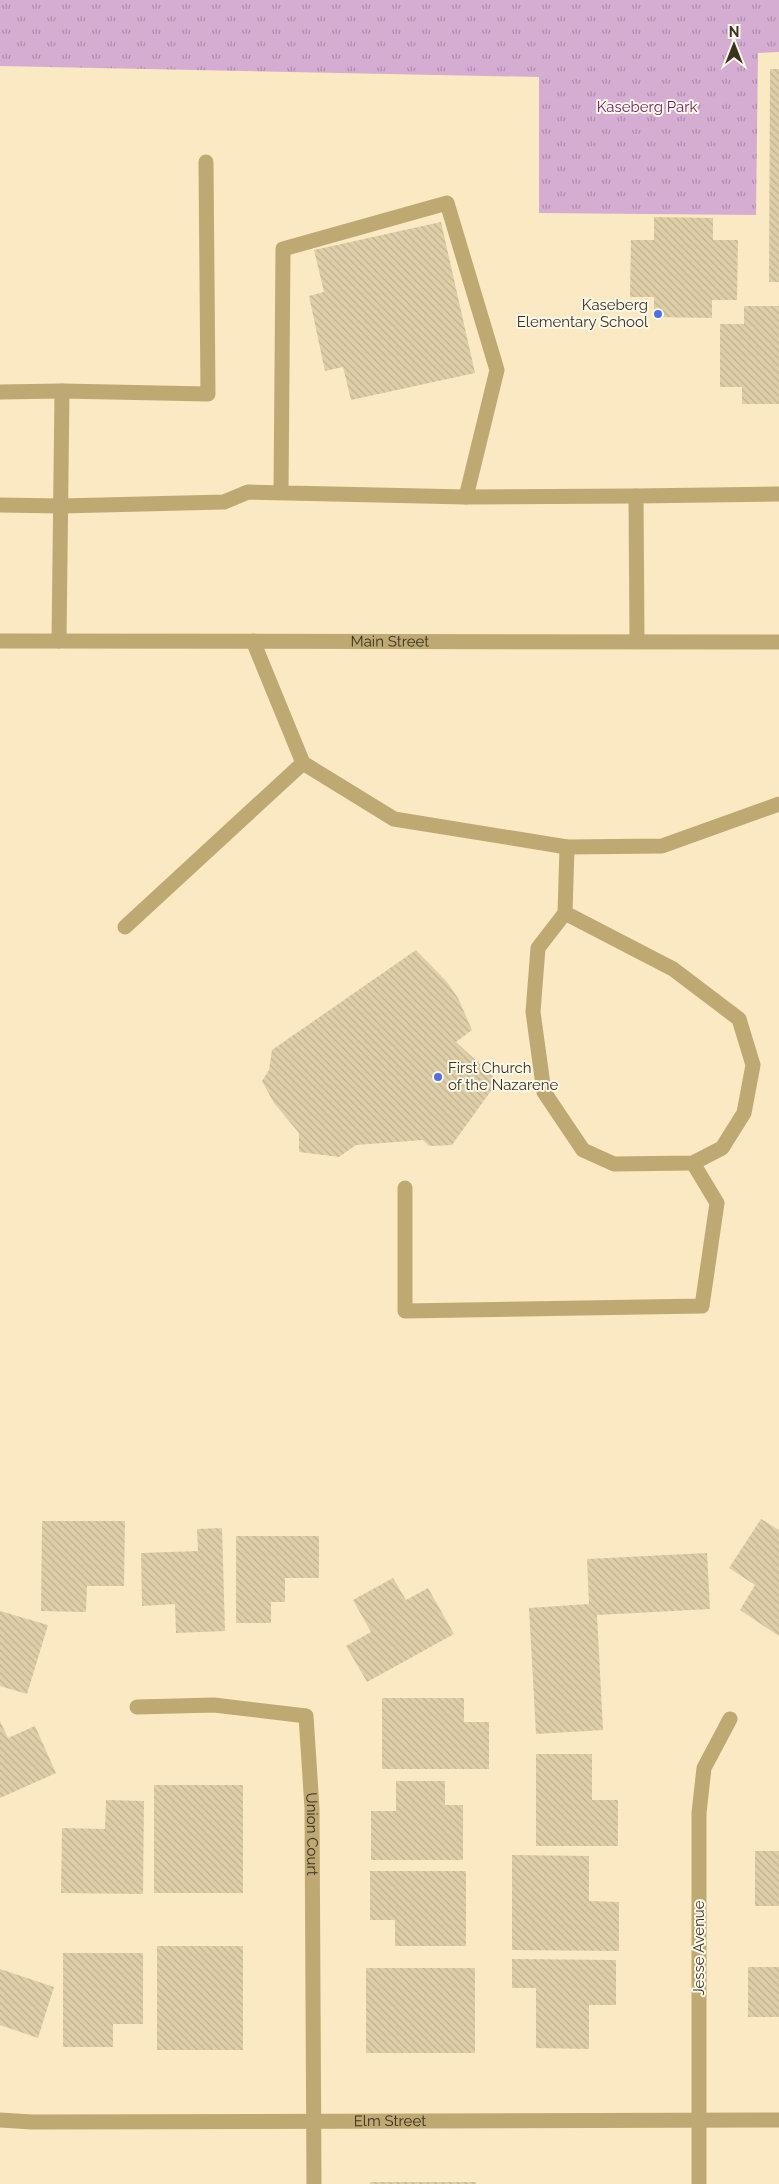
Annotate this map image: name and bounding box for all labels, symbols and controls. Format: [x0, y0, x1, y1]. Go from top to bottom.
north arrow [709, 20, 759, 70]
text: N [729, 24, 739, 40]
park label: Kaseberg Park [597, 98, 697, 116]
place label: Kaseberg Elementary School [517, 296, 649, 331]
marker: Kaseberg Elementary School [652, 308, 664, 320]
street label: Main Street [351, 632, 429, 651]
place label: First Church of the Nazarene [448, 1059, 558, 1094]
marker: First Church of the Nazarene [432, 1071, 444, 1083]
street label: Union Court [302, 1792, 321, 1876]
street label: Jesse Avenue [690, 1900, 708, 1996]
street label: Elm Street [354, 2112, 426, 2130]

